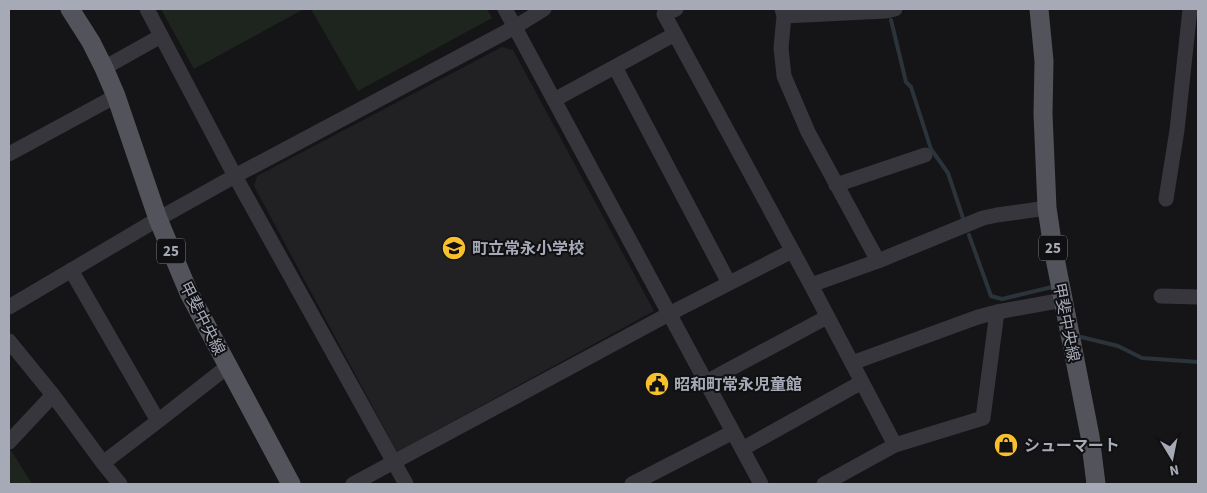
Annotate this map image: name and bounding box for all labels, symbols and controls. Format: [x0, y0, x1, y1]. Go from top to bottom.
school or university icon: 町立常永小学校 [441, 235, 467, 261]
road number: 25 [1039, 236, 1067, 260]
road number: 25 [157, 238, 185, 264]
place label: 町立常永小学校 [472, 238, 584, 260]
street label: 甲斐中央線 [174, 278, 230, 359]
street label: 甲斐中央線 [1048, 281, 1084, 364]
public building icon: 昭和町常永児童館 [644, 371, 670, 397]
place label: 昭和町常永児童館 [674, 374, 802, 396]
shop icon: シューマート [993, 432, 1019, 458]
north arrow [1147, 433, 1197, 483]
place label: シューマート [1024, 435, 1120, 457]
text: N [1168, 459, 1180, 480]

